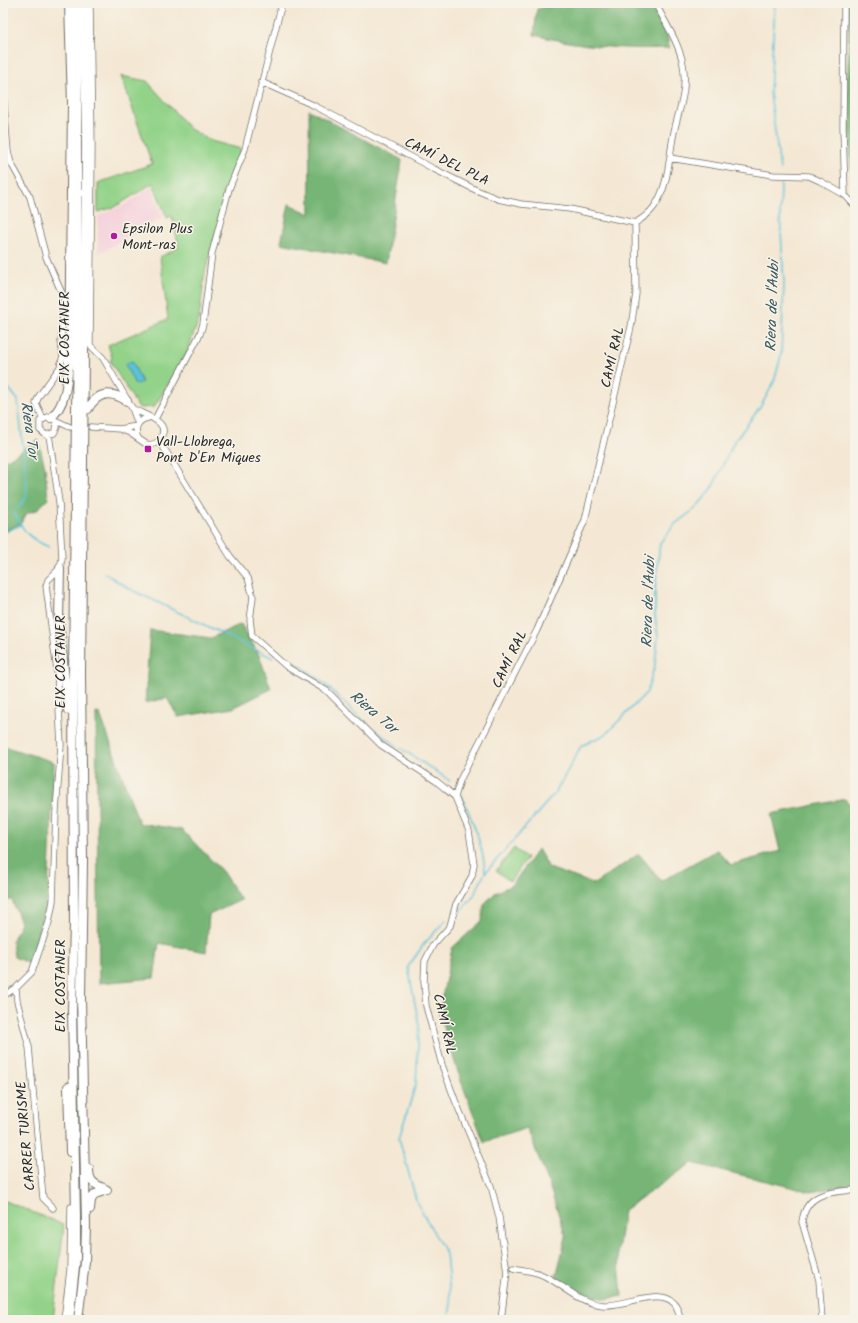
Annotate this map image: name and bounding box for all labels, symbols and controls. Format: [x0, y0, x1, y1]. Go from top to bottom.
street label: CAMÍ DEL PLA [400, 132, 493, 192]
place label: Epsilon Plus Mont-ras [122, 218, 193, 256]
marker: Epsilon Plus Mont-ras [109, 231, 119, 241]
water label: Riera de l'Aubi [759, 257, 787, 352]
street label: EIX COSTANER [54, 291, 76, 385]
street label: CAMÍ RAL [595, 324, 631, 390]
water label: Riera Tor [13, 400, 45, 463]
place label: Vall-Llobrega, Pont D'En Miques [156, 431, 261, 469]
marker: Vall-Llobrega, Pont D'En Miques [143, 444, 153, 454]
water label: Riera de l'Aubi [635, 553, 663, 648]
street label: EIX COSTANER [50, 615, 72, 709]
street label: CAMÍ RAL [486, 627, 533, 692]
water label: Riera Tor [344, 685, 405, 742]
street label: EIX COSTANER [50, 939, 72, 1033]
street label: CAMÍ RAL [426, 991, 462, 1057]
street label: CARRER TURISME [10, 1079, 42, 1192]

